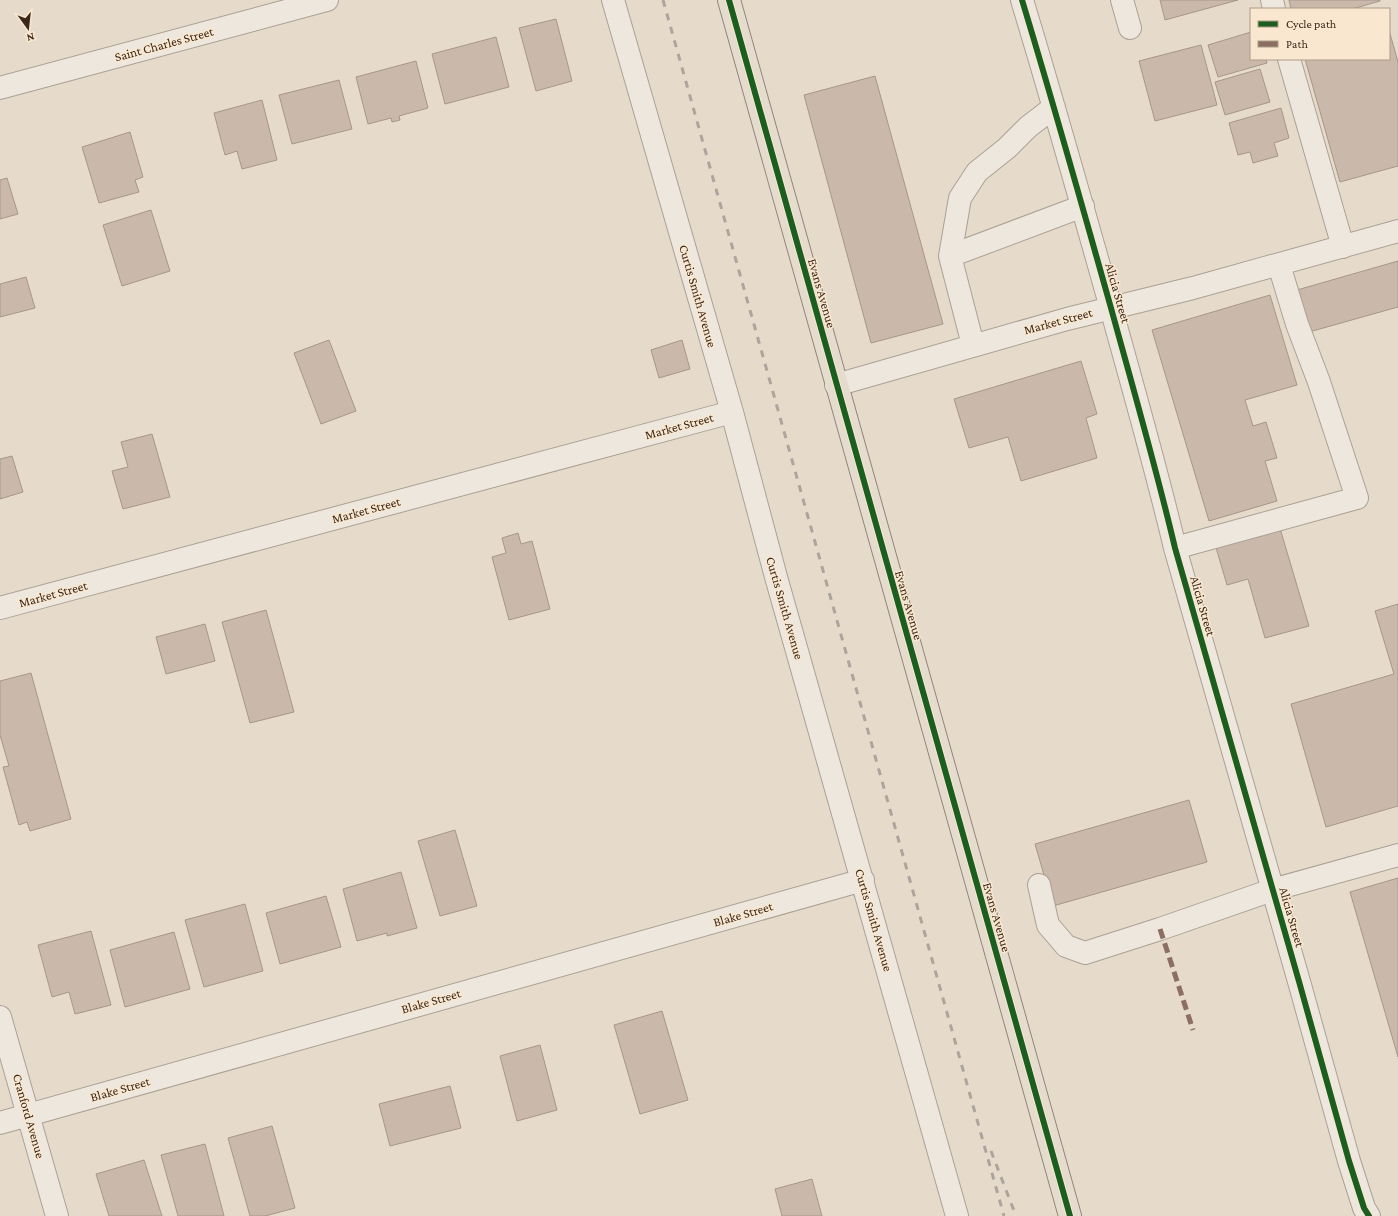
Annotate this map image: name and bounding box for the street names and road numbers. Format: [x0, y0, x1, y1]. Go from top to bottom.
street label: Saint Charles Street [113, 23, 216, 64]
street label: Curtis Smith Avenue [676, 243, 720, 349]
street label: Evans Avenue [805, 257, 839, 330]
street label: Alicia Street [1102, 261, 1134, 325]
street label: Market Street [1022, 304, 1095, 337]
street label: Market Street [643, 409, 716, 442]
street label: Market Street [330, 493, 403, 526]
street label: Curtis Smith Avenue [763, 555, 807, 661]
street label: Evans Avenue [892, 569, 926, 642]
street label: Alicia Street [1187, 574, 1219, 638]
street label: Market Street [17, 577, 90, 610]
street label: Curtis Smith Avenue [852, 867, 896, 973]
street label: Evans Avenue [980, 881, 1014, 954]
street label: Alicia Street [1276, 885, 1308, 949]
street label: Blake Street [711, 898, 775, 930]
street label: Blake Street [399, 985, 463, 1017]
street label: Cranford Avenue [10, 1072, 48, 1160]
street label: Blake Street [88, 1073, 152, 1105]

